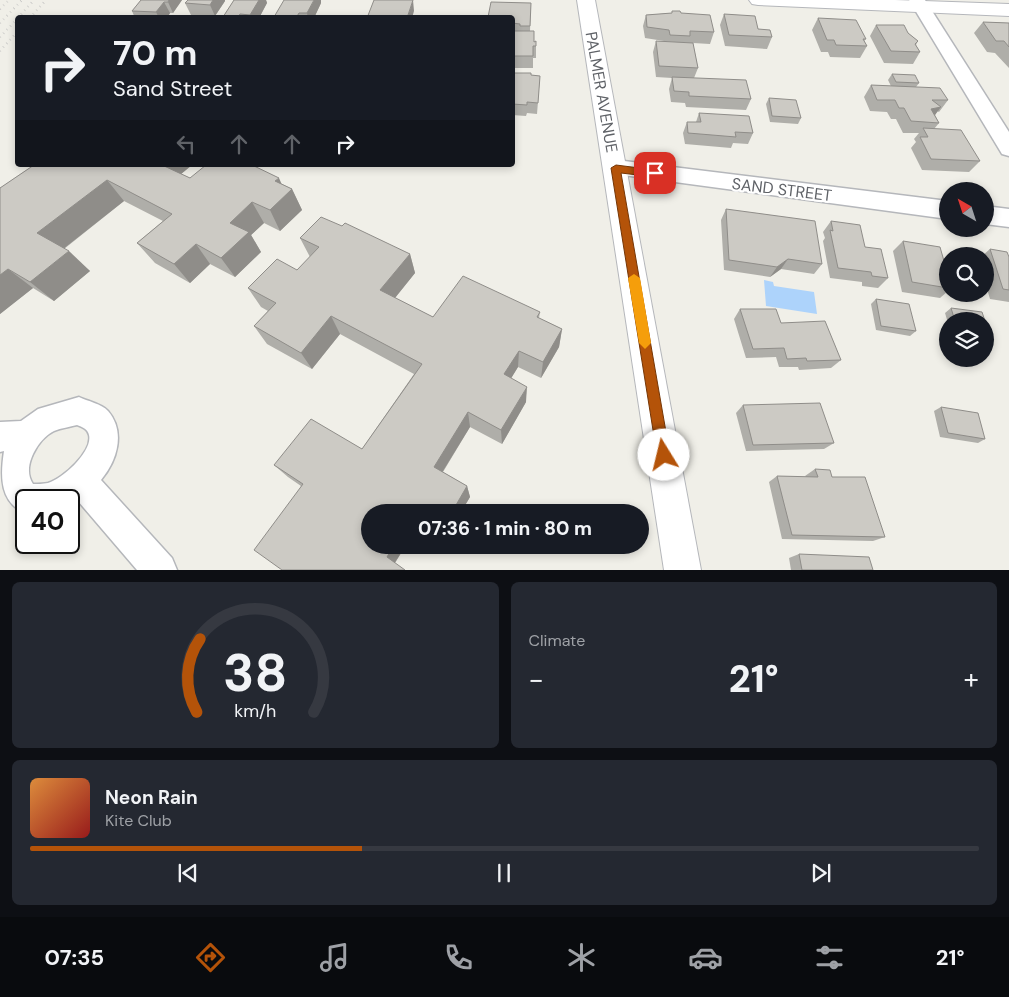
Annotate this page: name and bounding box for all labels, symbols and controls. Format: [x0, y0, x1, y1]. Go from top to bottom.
text: 70 m [113, 30, 197, 76]
street label: PALMER AVENUE [581, 30, 622, 154]
icon: right [30, 35, 95, 100]
text: Sand Street [113, 74, 232, 103]
icon: left [172, 130, 200, 158]
icon: ahead [225, 130, 253, 158]
icon: ahead [278, 130, 306, 158]
icon: right [331, 130, 359, 158]
pin [634, 152, 676, 194]
icon: arrive [641, 159, 669, 187]
street label: SAND STREET [731, 173, 833, 206]
north arrow [939, 182, 994, 238]
map controls [939, 182, 994, 367]
button: search [939, 247, 994, 302]
button: layers [939, 312, 994, 367]
position arrow [637, 428, 689, 480]
speed limit sign: 40 [15, 489, 80, 554]
text: 07:36 · 1 min · 80 m [418, 516, 592, 541]
text: Climate [529, 630, 585, 651]
text: 38 [223, 639, 287, 707]
text: 21° [729, 654, 779, 704]
text: − [529, 661, 544, 698]
text: + [964, 661, 979, 698]
text: km/h [234, 699, 276, 723]
text: Neon Rain [105, 785, 198, 810]
text: Kite Club [105, 810, 172, 831]
icon: previous [174, 859, 202, 887]
icon: pause [490, 859, 518, 887]
icon: next [807, 859, 835, 887]
icon: directions [193, 940, 228, 975]
icon: music [317, 940, 352, 975]
icon: phone [441, 940, 476, 975]
icon: climate [564, 940, 599, 975]
icon: car [688, 940, 723, 975]
icon: filters [812, 940, 847, 975]
text: 07:35 [44, 943, 104, 972]
text: 21° [936, 943, 965, 972]

